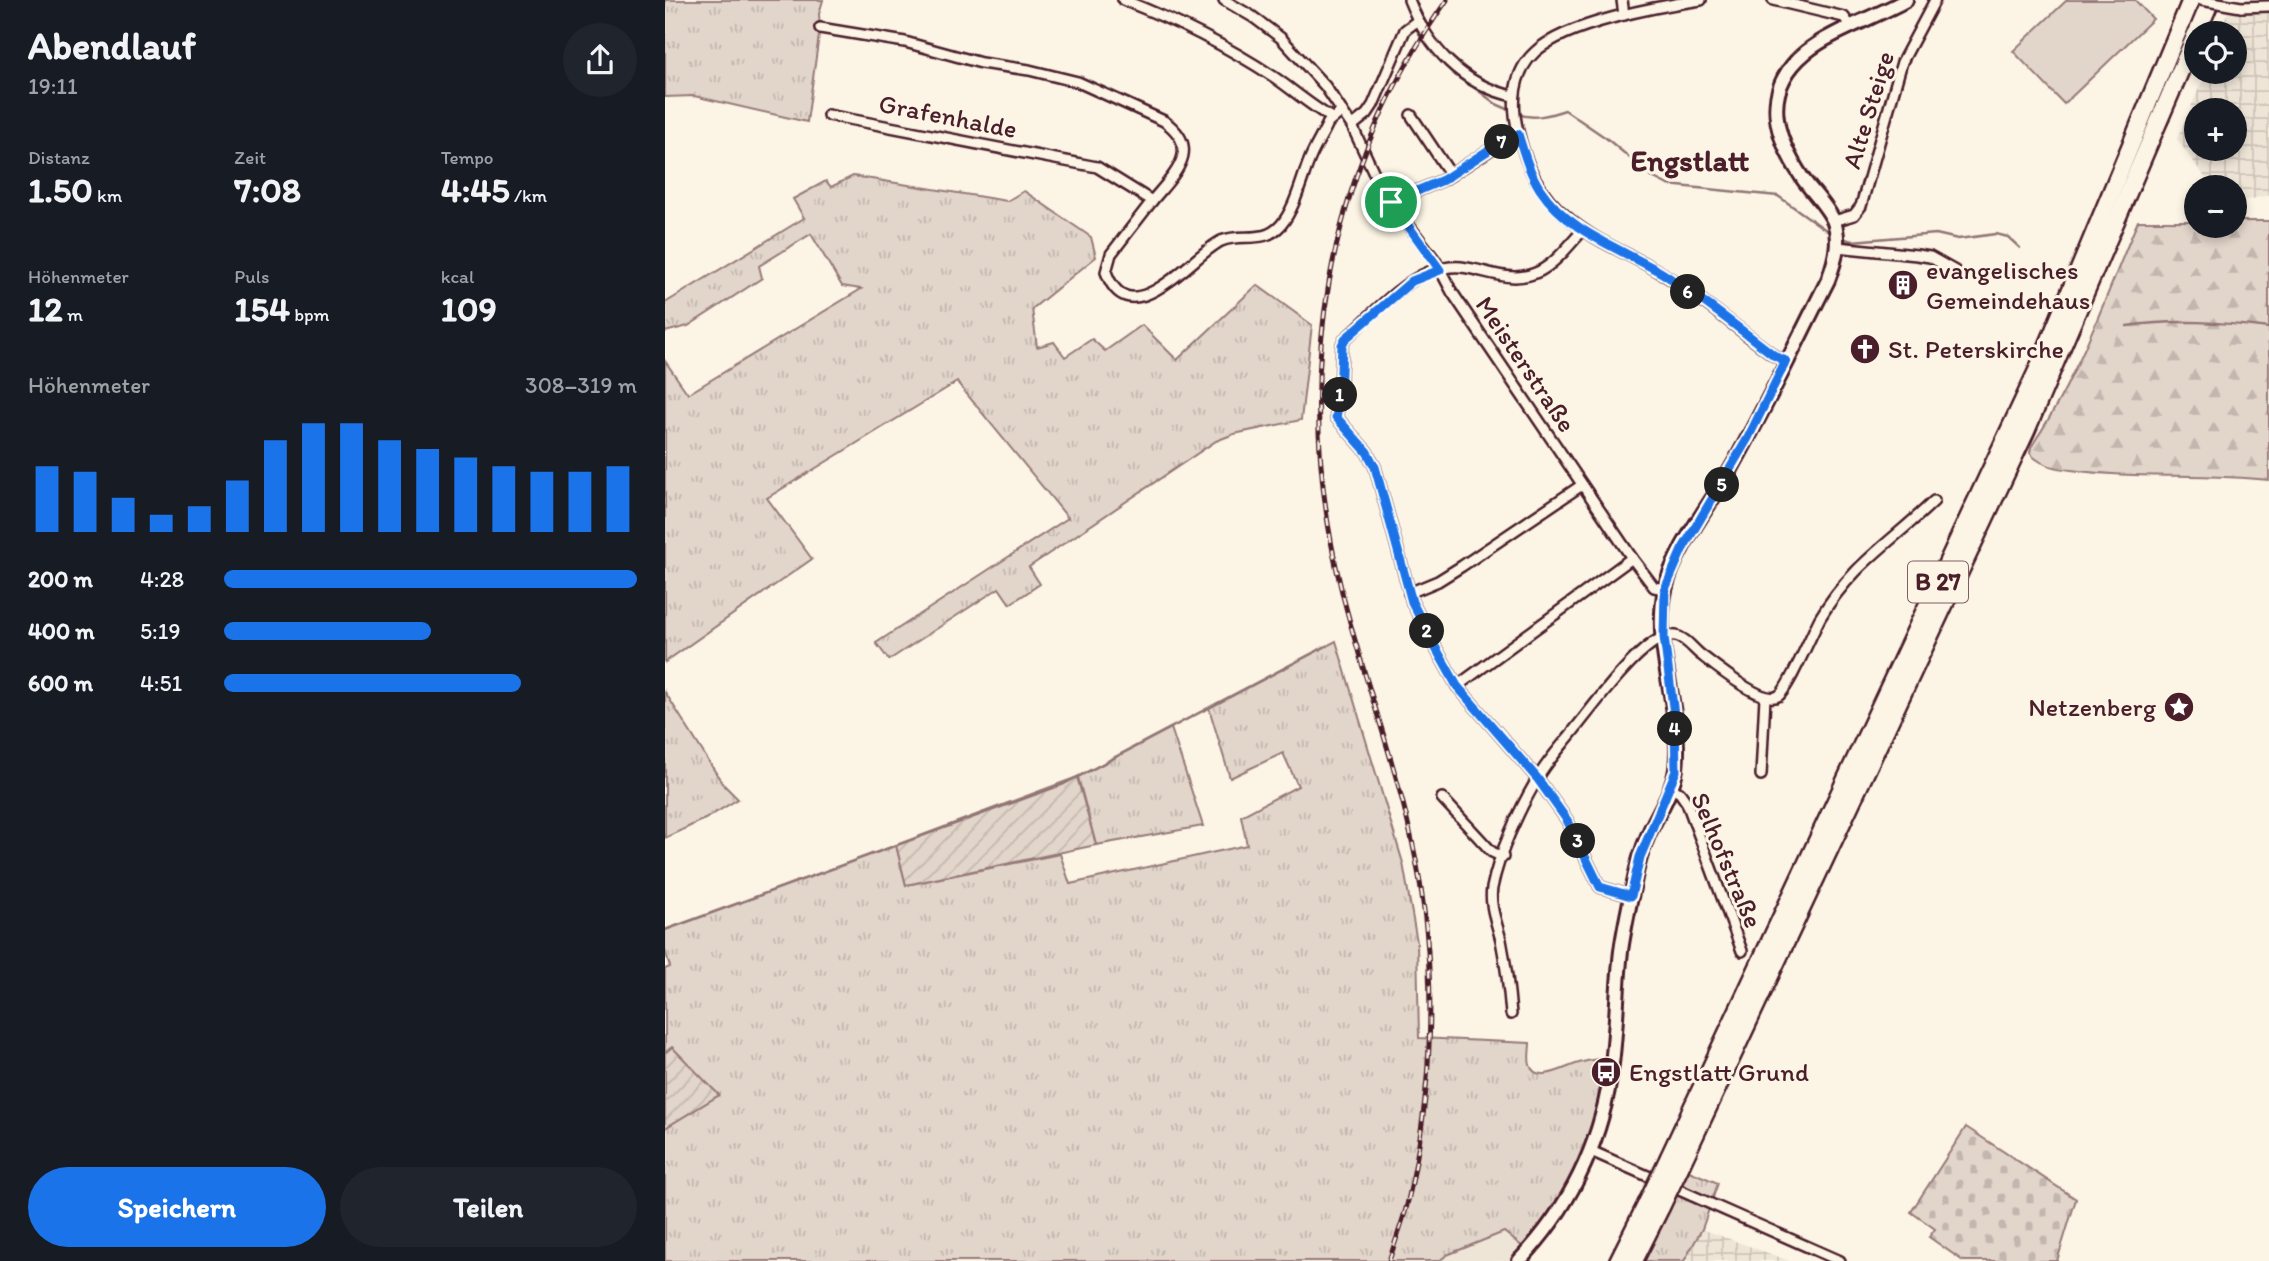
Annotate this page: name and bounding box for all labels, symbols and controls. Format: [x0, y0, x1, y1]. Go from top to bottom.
map controls [2184, 21, 2247, 238]
button: locate [2184, 21, 2247, 84]
text: Abendlauf [28, 23, 196, 69]
button: share [563, 23, 637, 97]
street label: Alte Steige [1835, 47, 1901, 173]
text: 19:11 [28, 72, 78, 100]
street label: Grafenhalde [876, 87, 1020, 145]
button: + [2184, 98, 2247, 161]
pin: 7 [1485, 124, 1519, 160]
text: 7 [1497, 130, 1506, 153]
district label: Engstlatt [1631, 142, 1749, 179]
text: Distanz [28, 146, 90, 169]
text: Zeit [234, 146, 266, 169]
text: Tempo [441, 146, 494, 169]
text: 1.50 [28, 169, 93, 211]
text: 7:08 [234, 169, 301, 211]
text: 4:45 [441, 169, 510, 211]
pin [1361, 172, 1421, 232]
button: − [2184, 175, 2247, 238]
icon: arrive [1372, 183, 1410, 221]
text: km [93, 184, 122, 207]
text: /km [510, 184, 547, 207]
place label: evangelisches Gemeindehaus [1926, 254, 2090, 316]
text: Höhenmeter [28, 265, 129, 288]
text: Puls [234, 265, 270, 288]
text: kcal [441, 265, 474, 288]
building icon: evangelisches Gemeindehaus [1886, 268, 1920, 302]
pin: 6 [1671, 274, 1705, 310]
text: 6 [1682, 280, 1693, 303]
text: 12 [28, 288, 63, 330]
text: 154 [234, 288, 290, 330]
text: 109 [441, 288, 497, 330]
street label: Meisterstraße [1469, 290, 1583, 438]
text: m [63, 303, 83, 326]
text: bpm [290, 303, 330, 326]
church icon: St. Peterskirche [1848, 332, 1882, 366]
place label: St. Peterskirche [1888, 333, 2064, 365]
text: Höhenmeter [28, 371, 150, 399]
text: 308–319 m [525, 371, 637, 399]
pin: 1 [1323, 378, 1357, 412]
text: 1 [1335, 383, 1344, 406]
pin: 5 [1705, 468, 1739, 503]
text: 5 [1717, 473, 1726, 496]
road number: B 27 [1908, 562, 1968, 602]
text: 200 m [28, 565, 93, 593]
text: 4:28 [140, 565, 184, 593]
pin: 2 [1409, 614, 1445, 648]
text: 400 m [28, 617, 95, 645]
text: 5:19 [140, 617, 180, 645]
text: 2 [1422, 619, 1432, 642]
text: 600 m [28, 669, 93, 697]
text: 4:51 [140, 669, 182, 697]
place icon: Netzenberg [2162, 690, 2196, 724]
place label: Netzenberg [2028, 691, 2157, 723]
pin: 4 [1657, 712, 1693, 746]
text: 4 [1669, 717, 1680, 740]
street label: Selhofstraße [1684, 787, 1770, 933]
pin: 3 [1560, 824, 1595, 858]
text: 3 [1572, 829, 1583, 852]
bus stop icon: Engstlatt Grund [1589, 1055, 1623, 1089]
place label: Engstlatt Grund [1629, 1056, 1809, 1088]
button: Speichern [28, 1167, 326, 1247]
button: Teilen [340, 1167, 637, 1247]

